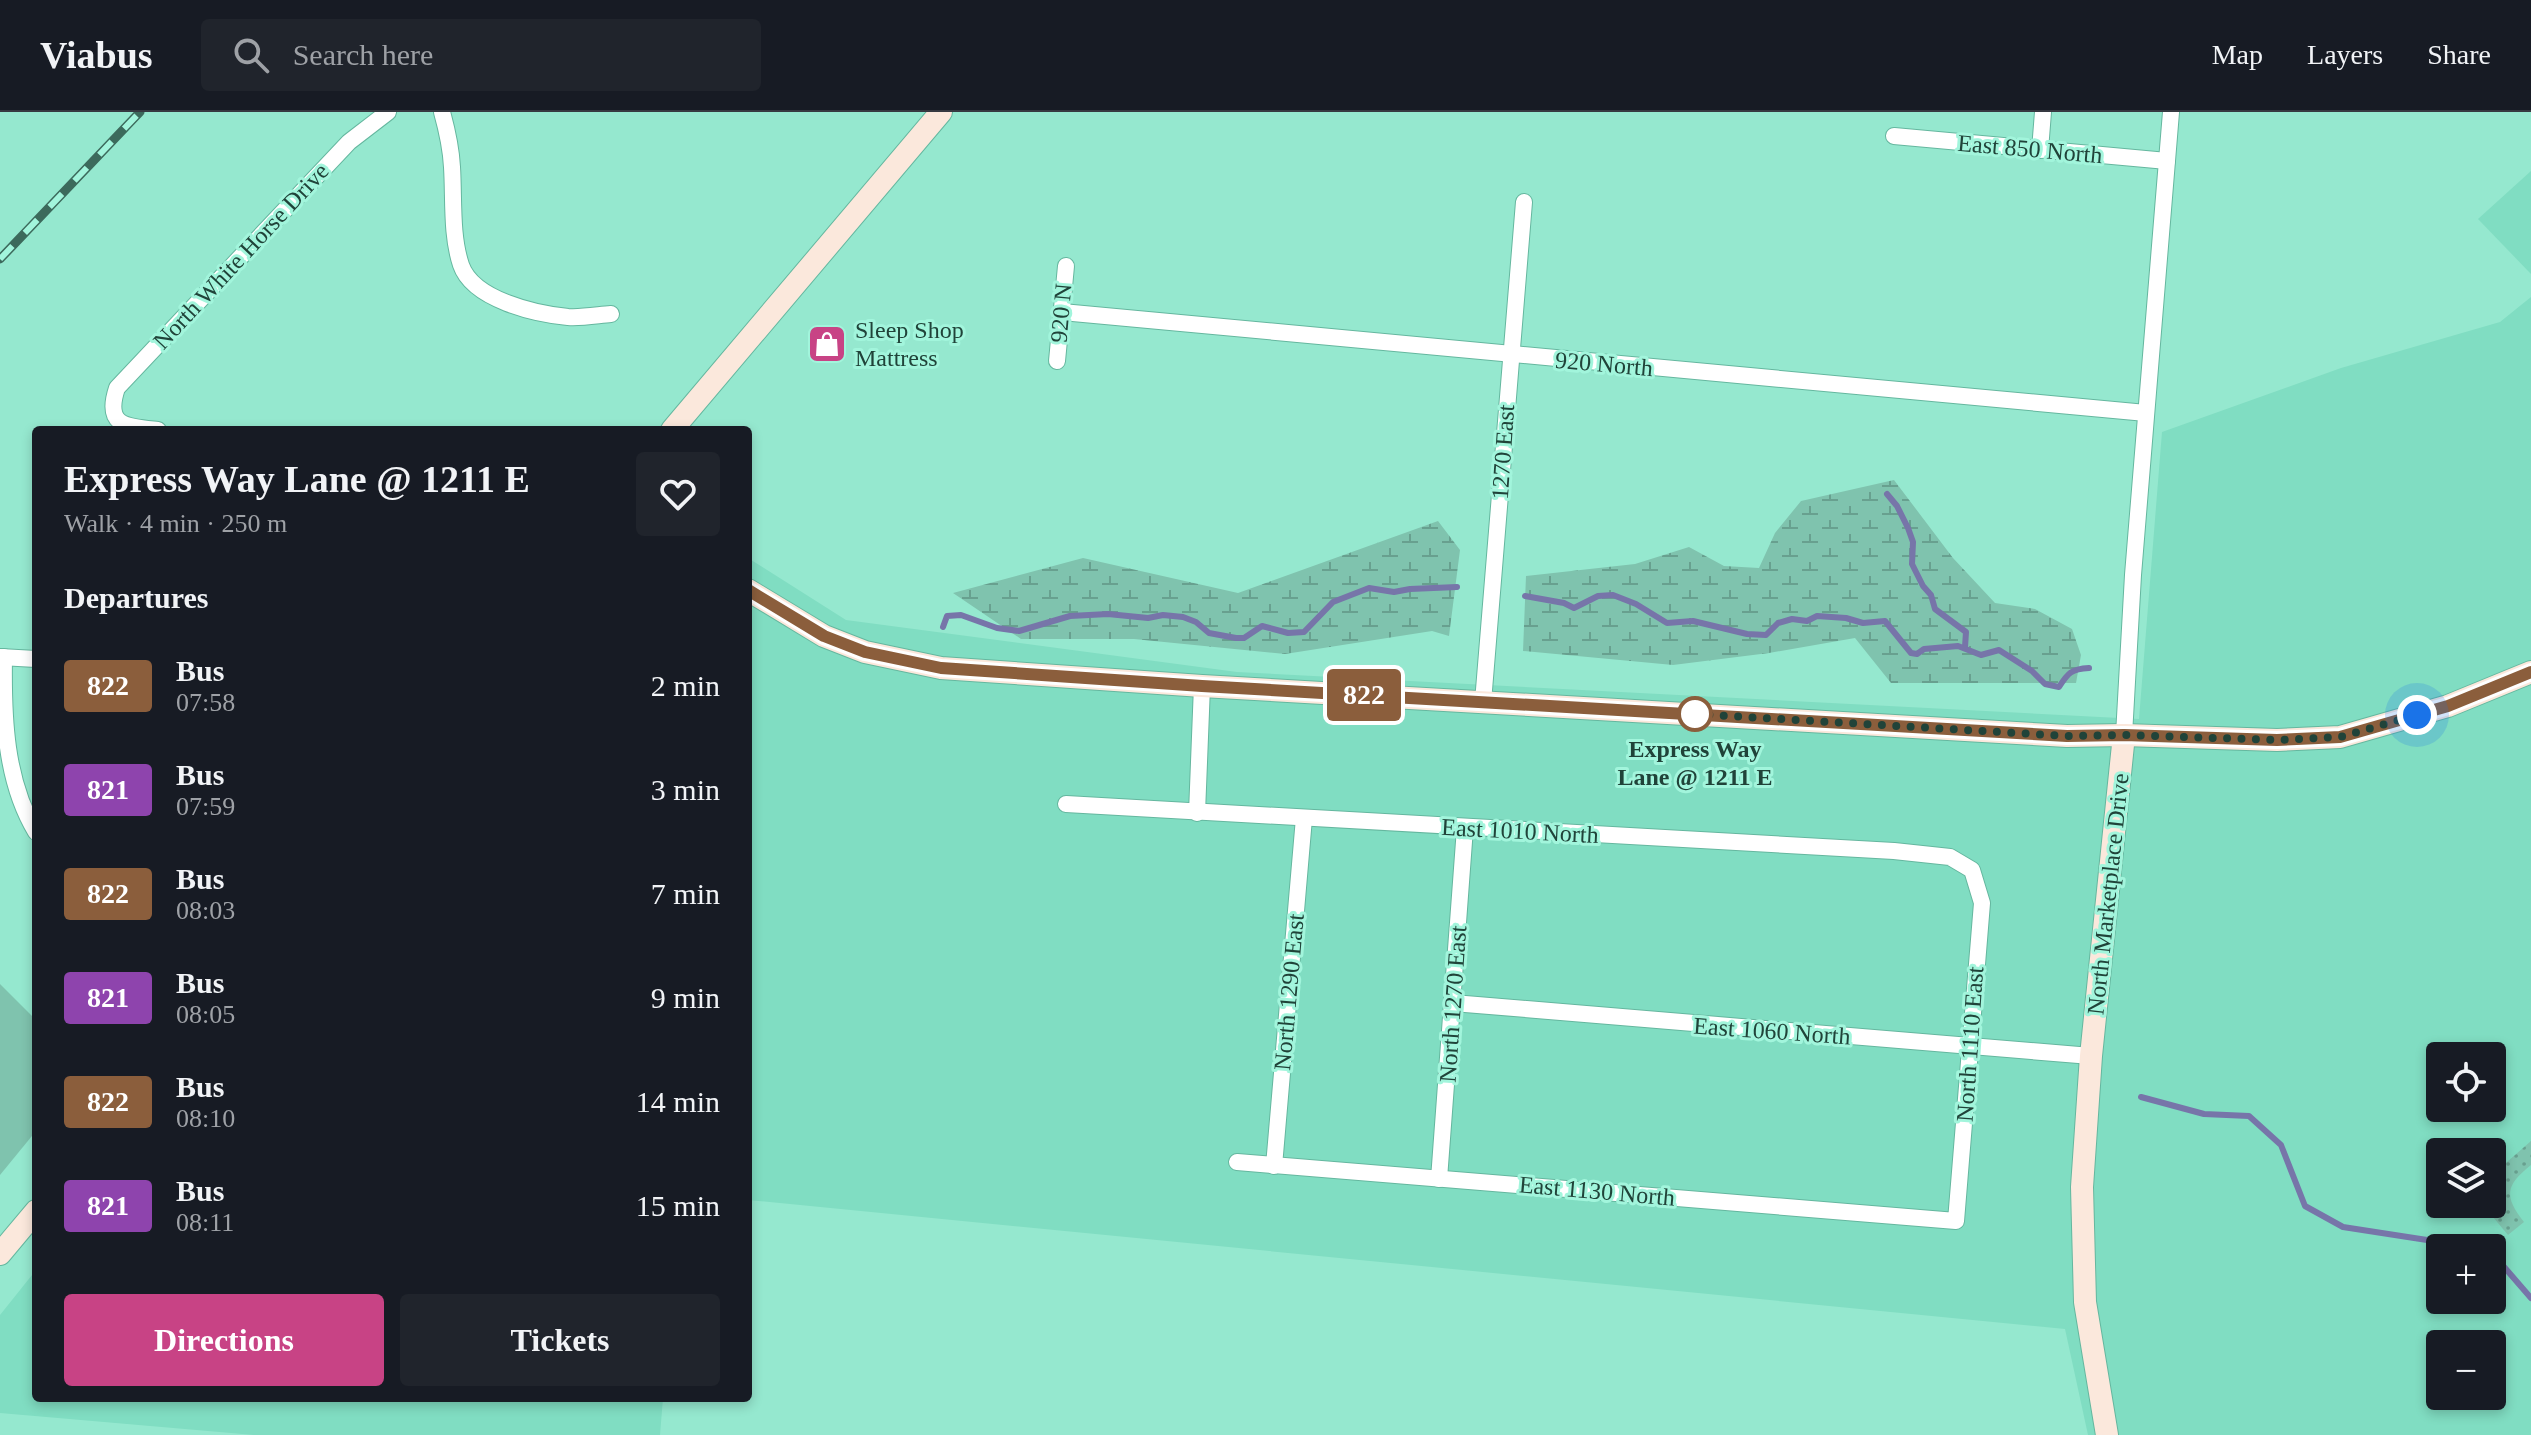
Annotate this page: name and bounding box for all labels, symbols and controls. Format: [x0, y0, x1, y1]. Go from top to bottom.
search box [201, 19, 761, 91]
icon: search [229, 33, 273, 77]
text: Viabus [40, 34, 153, 76]
text: Search here [293, 38, 433, 71]
text: Map [2212, 39, 2263, 70]
text: Layers [2307, 39, 2383, 70]
text: Share [2427, 39, 2491, 70]
street label: East 850 North [1956, 130, 2104, 168]
street label: North White Horse Drive [148, 158, 334, 354]
street label: 920 N [1045, 282, 1077, 344]
place label: Sleep Shop Mattress [855, 317, 964, 371]
shop icon: Sleep Shop Mattress [806, 323, 848, 365]
street label: 920 North [1554, 347, 1654, 381]
street label: 1270 East [1487, 403, 1519, 500]
button: heart [636, 452, 720, 536]
text: Express Way Lane @ 1211 E [64, 458, 530, 500]
text: Walk · 4 min · 250 m [64, 509, 287, 538]
text: Departures [64, 581, 208, 614]
text: Bus [176, 654, 224, 687]
text: 2 min [651, 669, 720, 702]
line badge: 822 [1318, 669, 1410, 721]
text: 822 [87, 670, 129, 701]
text: 822 [1343, 679, 1385, 710]
text: 07:58 [176, 688, 235, 717]
your location [2397, 695, 2437, 735]
marker: Express Way Lane @ 1211 E [1678, 697, 1712, 731]
place label: Express Way Lane @ 1211 E [1617, 736, 1773, 791]
text: Bus [176, 758, 224, 791]
street label: North Marketplace Drive [2082, 772, 2134, 1016]
text: 3 min [651, 773, 720, 806]
text: 821 [87, 774, 129, 805]
text: 07:59 [176, 792, 235, 821]
street label: East 1010 North [1441, 814, 1599, 848]
text: Bus [176, 862, 224, 895]
text: 7 min [651, 877, 720, 910]
text: 822 [87, 878, 129, 909]
text: 08:03 [176, 896, 235, 925]
street label: North 1290 East [1269, 912, 1309, 1071]
street label: North 1270 East [1435, 924, 1471, 1083]
street label: North 1110 East [1952, 965, 1988, 1122]
text: Bus [176, 966, 224, 999]
text: 9 min [651, 981, 720, 1014]
text: 821 [87, 982, 129, 1013]
text: 08:05 [176, 1000, 235, 1029]
street label: East 1060 North [1693, 1013, 1851, 1049]
map controls [2426, 1042, 2506, 1410]
button: locate [2426, 1042, 2506, 1122]
text: Bus [176, 1070, 224, 1103]
text: 14 min [636, 1085, 720, 1118]
text: 822 [87, 1086, 129, 1117]
text: 08:10 [176, 1104, 235, 1133]
button: layers [2426, 1138, 2506, 1218]
street label: East 1130 North [1518, 1171, 1676, 1211]
text: Bus [176, 1174, 224, 1207]
text: 15 min [636, 1189, 720, 1222]
text: 821 [87, 1190, 129, 1221]
text: 08:11 [176, 1208, 234, 1237]
button: + [2426, 1234, 2506, 1314]
button: Directions [64, 1294, 384, 1386]
button: Tickets [400, 1294, 720, 1386]
button: − [2426, 1330, 2506, 1410]

